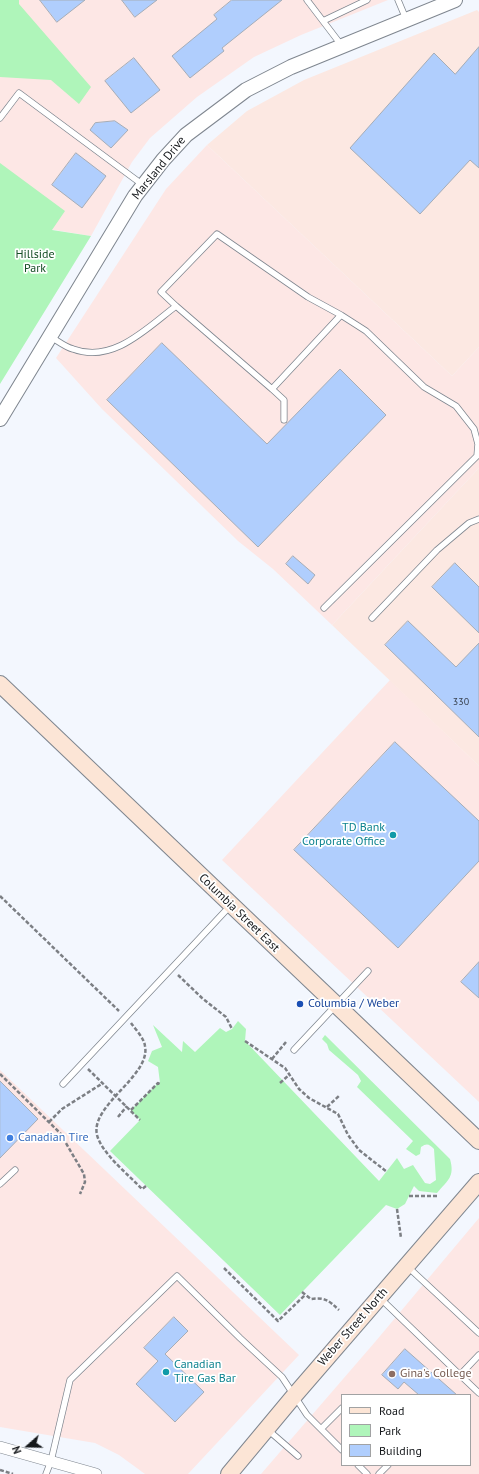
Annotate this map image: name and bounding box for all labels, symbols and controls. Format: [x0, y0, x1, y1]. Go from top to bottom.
street label: Marsland Drive [129, 133, 189, 203]
park label: Hillside Park [15, 248, 55, 276]
house number: 330 [453, 696, 469, 708]
place label: TD Bank Corporate Office [302, 821, 385, 849]
marker: TD Bank Corporate Office [388, 830, 398, 840]
street label: Columbia Street East [196, 871, 282, 955]
place label: Columbia / Weber [308, 997, 399, 1011]
marker: Columbia / Weber [295, 999, 305, 1009]
place label: Canadian Tire [18, 1131, 89, 1145]
marker: Canadian Tire [5, 1133, 15, 1143]
street label: Weber Street North [315, 1285, 391, 1369]
place label: Canadian Tire Gas Bar [174, 1358, 236, 1386]
marker: Canadian Tire Gas Bar [161, 1367, 171, 1377]
place label: Gina's College [400, 1367, 471, 1381]
marker: Gina's College [387, 1369, 397, 1379]
legend [341, 1394, 471, 1466]
text: Road [379, 1403, 404, 1418]
text: Park [379, 1423, 401, 1438]
north arrow [8, 1426, 48, 1466]
text: Building [379, 1443, 422, 1458]
text: N [9, 1444, 25, 1456]

